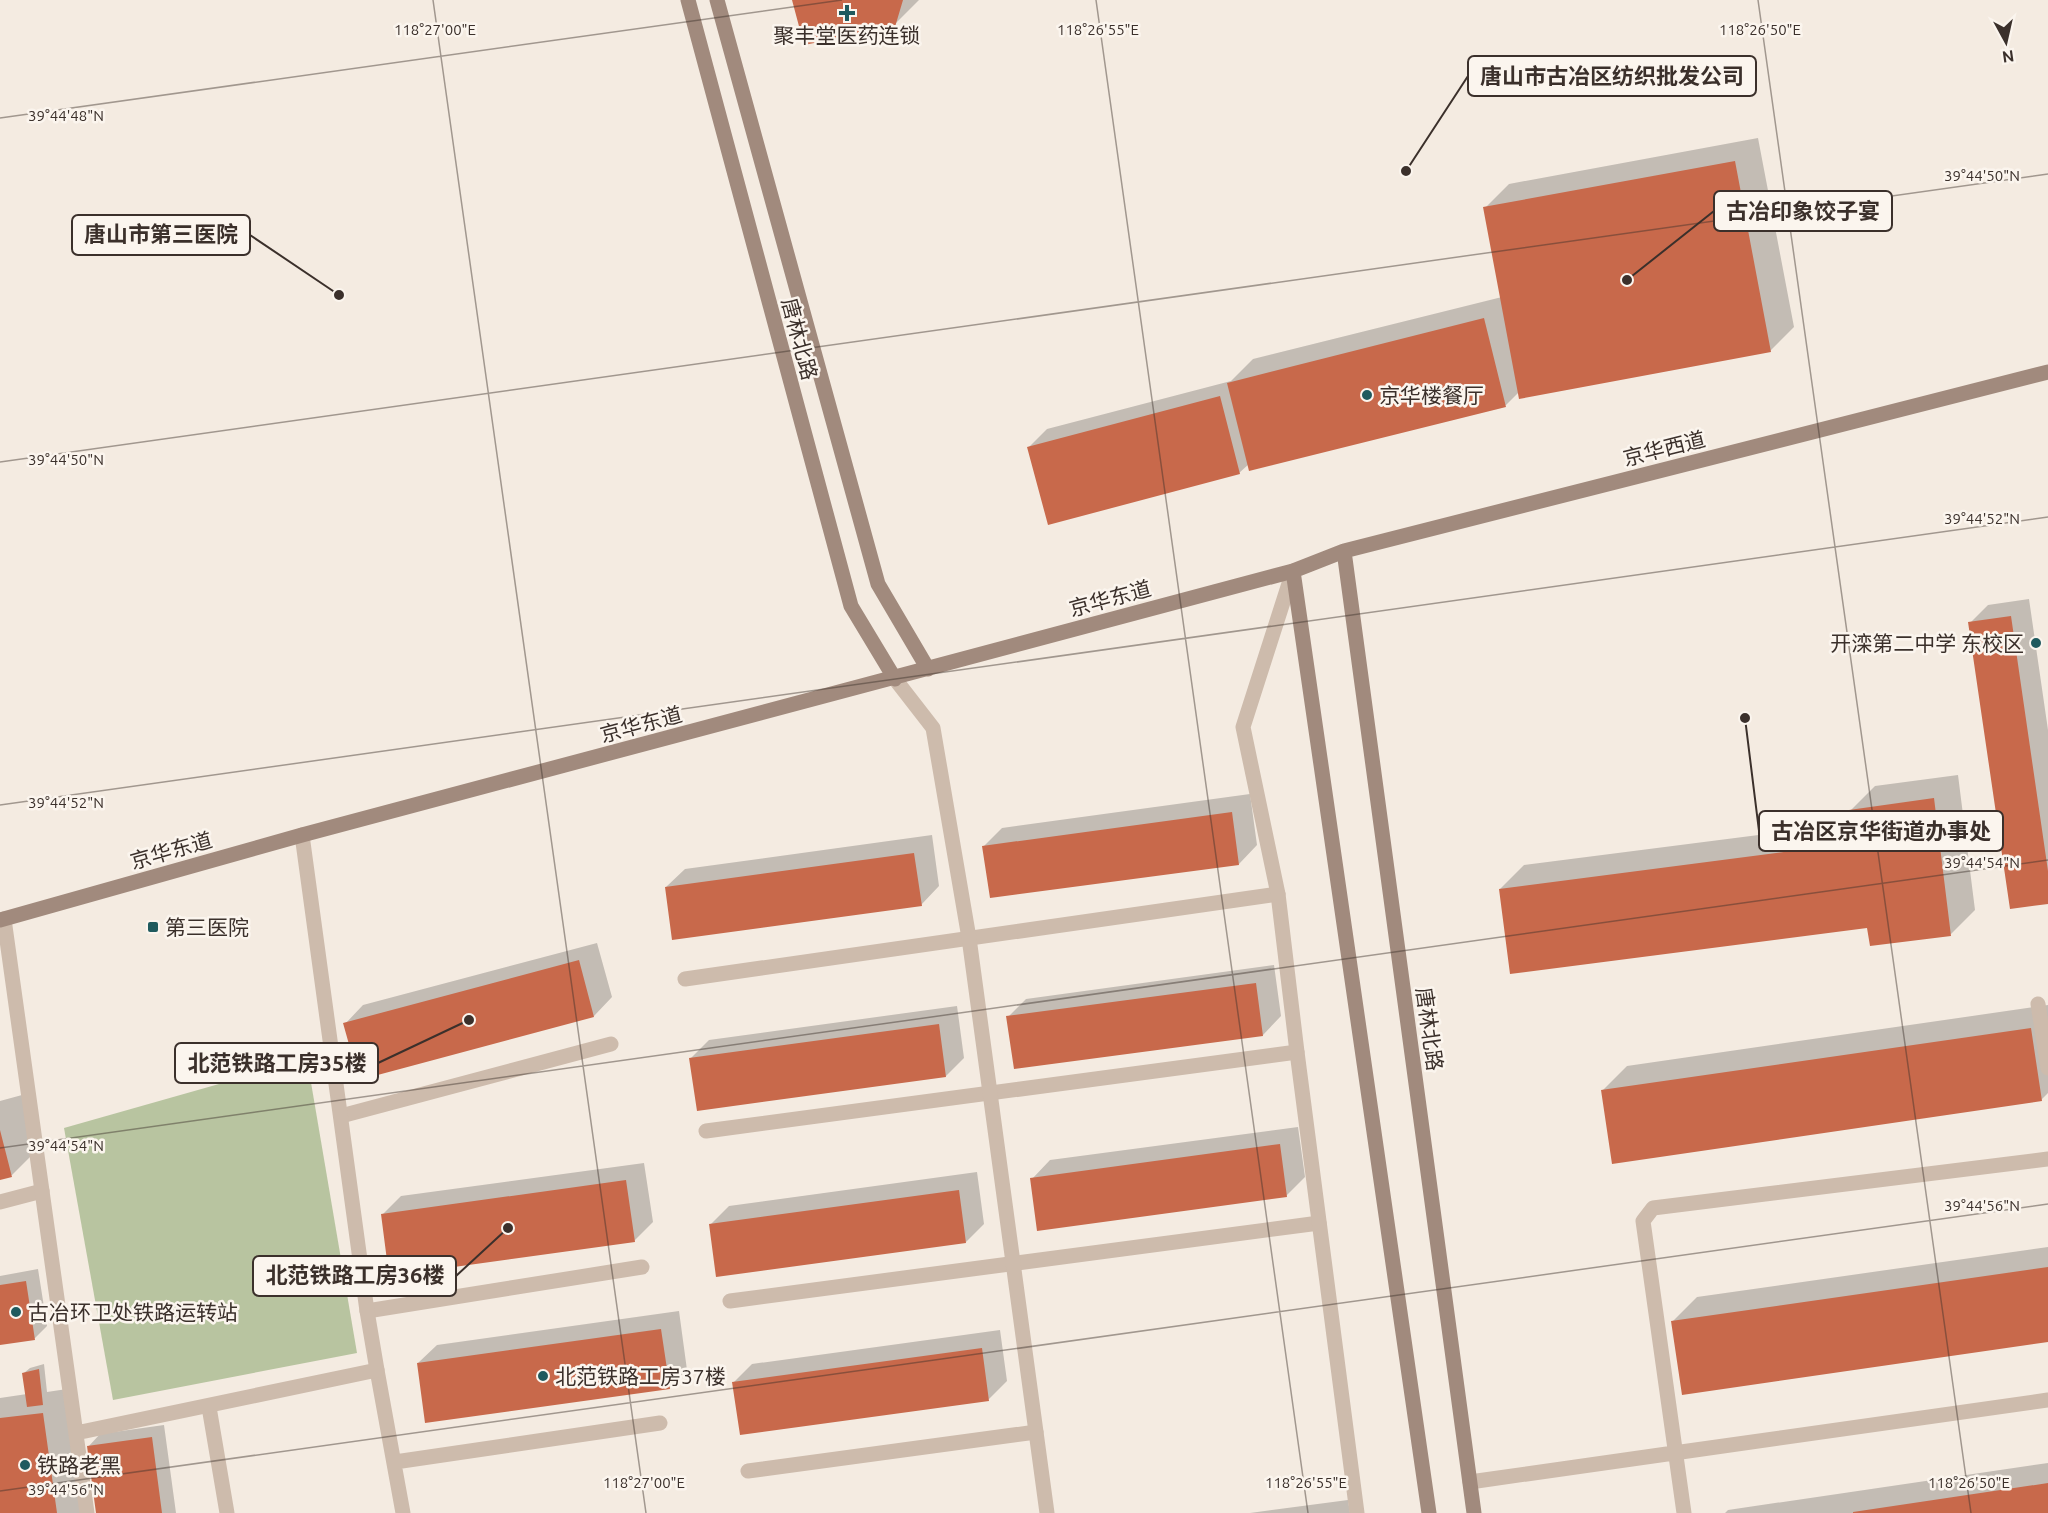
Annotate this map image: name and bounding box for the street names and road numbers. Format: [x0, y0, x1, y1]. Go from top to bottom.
street label: 唐林北路 [778, 295, 822, 383]
street label: 京华西道 [1620, 426, 1708, 470]
street label: 京华东道 [1066, 576, 1154, 620]
street label: 京华东道 [597, 702, 685, 746]
street label: 京华东道 [127, 827, 215, 873]
street label: 唐林北路 [1412, 986, 1448, 1072]

